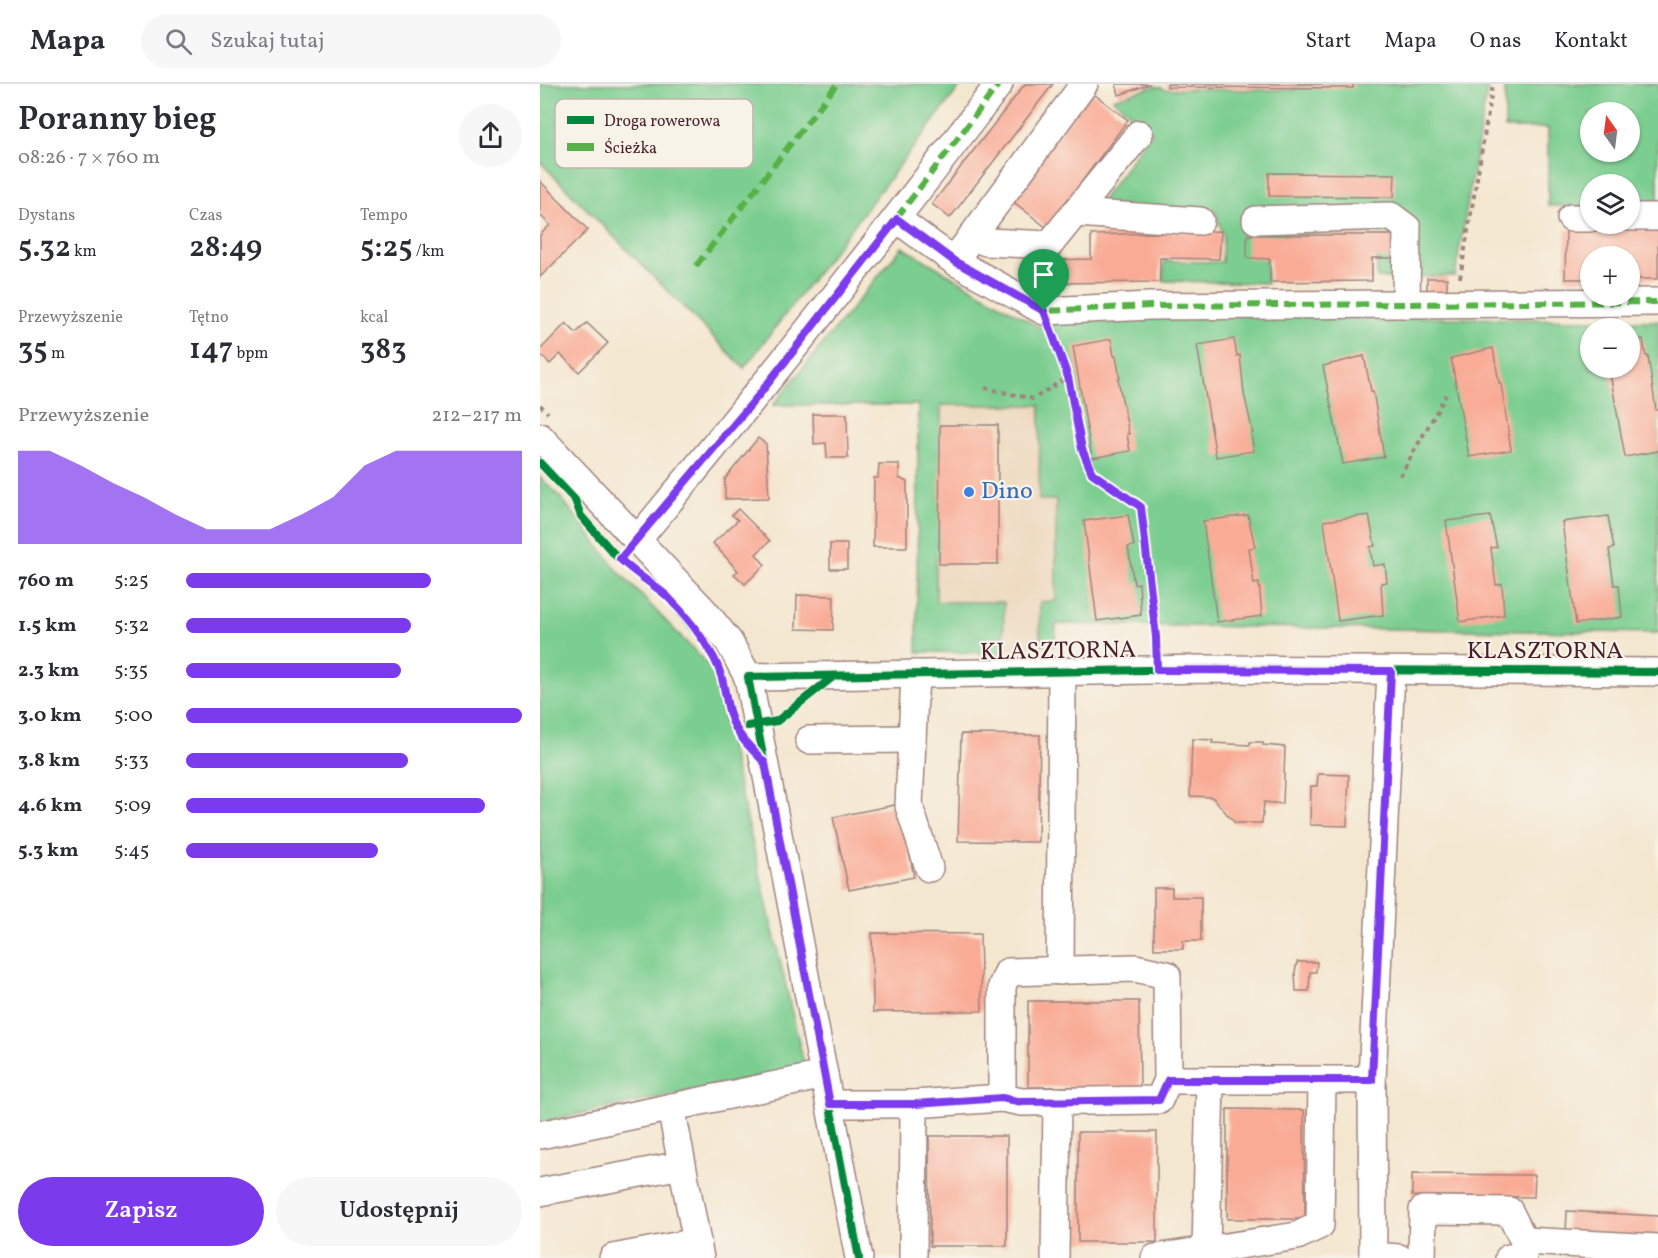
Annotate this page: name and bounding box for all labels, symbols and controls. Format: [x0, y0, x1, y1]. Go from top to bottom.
search box [141, 14, 561, 68]
text: Mapa [30, 22, 105, 61]
icon: search [162, 25, 195, 58]
text: Szukaj tutaj [210, 26, 324, 57]
text: Start [1306, 27, 1351, 56]
text: Mapa [1384, 27, 1437, 56]
text: O nas [1470, 27, 1521, 56]
text: Kontakt [1554, 27, 1628, 56]
text: Poranny bieg [18, 98, 217, 144]
legend [555, 99, 753, 168]
north arrow [1580, 102, 1640, 162]
map controls [1580, 102, 1640, 378]
button: share [459, 104, 522, 167]
text: Droga rowerowa [604, 111, 721, 133]
text: Ścieżka [604, 138, 657, 160]
text: 08:26 · 7 × 760 m [18, 144, 160, 172]
button: layers [1580, 174, 1640, 234]
text: Dystans [18, 205, 75, 227]
text: Czas [189, 205, 222, 227]
text: Tempo [360, 205, 408, 227]
text: 5.32 [18, 227, 71, 269]
text: 28:49 [189, 227, 262, 269]
text: 5:25 [360, 227, 413, 269]
text: km [71, 241, 97, 263]
text: /km [413, 241, 445, 263]
button: + [1580, 246, 1640, 306]
pin [1018, 249, 1069, 311]
icon: arrive [1027, 258, 1060, 291]
text: Przewyższenie [18, 307, 123, 329]
text: Tętno [189, 307, 229, 329]
text: kcal [360, 307, 388, 329]
button: − [1580, 318, 1640, 378]
text: 35 [18, 329, 48, 371]
text: 147 [189, 329, 233, 371]
text: 383 [360, 329, 407, 371]
text: m [48, 343, 65, 365]
text: bpm [233, 343, 269, 365]
text: Przewyższenie [18, 402, 149, 430]
text: 212–217 m [432, 402, 522, 430]
place label: Dino [981, 475, 1033, 509]
marker: Dino [962, 485, 976, 499]
text: 760 m [18, 567, 74, 595]
text: 5:25 [114, 567, 149, 595]
text: 1.5 km [18, 612, 77, 640]
text: 5:32 [114, 612, 149, 640]
street label: KLASZTORNA [980, 634, 1137, 670]
street label: KLASZTORNA [1467, 635, 1623, 669]
text: 2.3 km [18, 657, 79, 685]
text: 5:35 [114, 657, 148, 685]
text: 3.0 km [18, 702, 82, 730]
text: 5:00 [114, 702, 153, 730]
text: 3.8 km [18, 747, 80, 775]
text: 5:33 [114, 747, 149, 775]
text: 4.6 km [18, 792, 82, 820]
text: 5:09 [114, 792, 151, 820]
text: 5.3 km [18, 837, 79, 865]
text: 5:45 [114, 837, 149, 865]
button: Zapisz [18, 1177, 264, 1246]
button: Udostępnij [276, 1177, 522, 1246]

